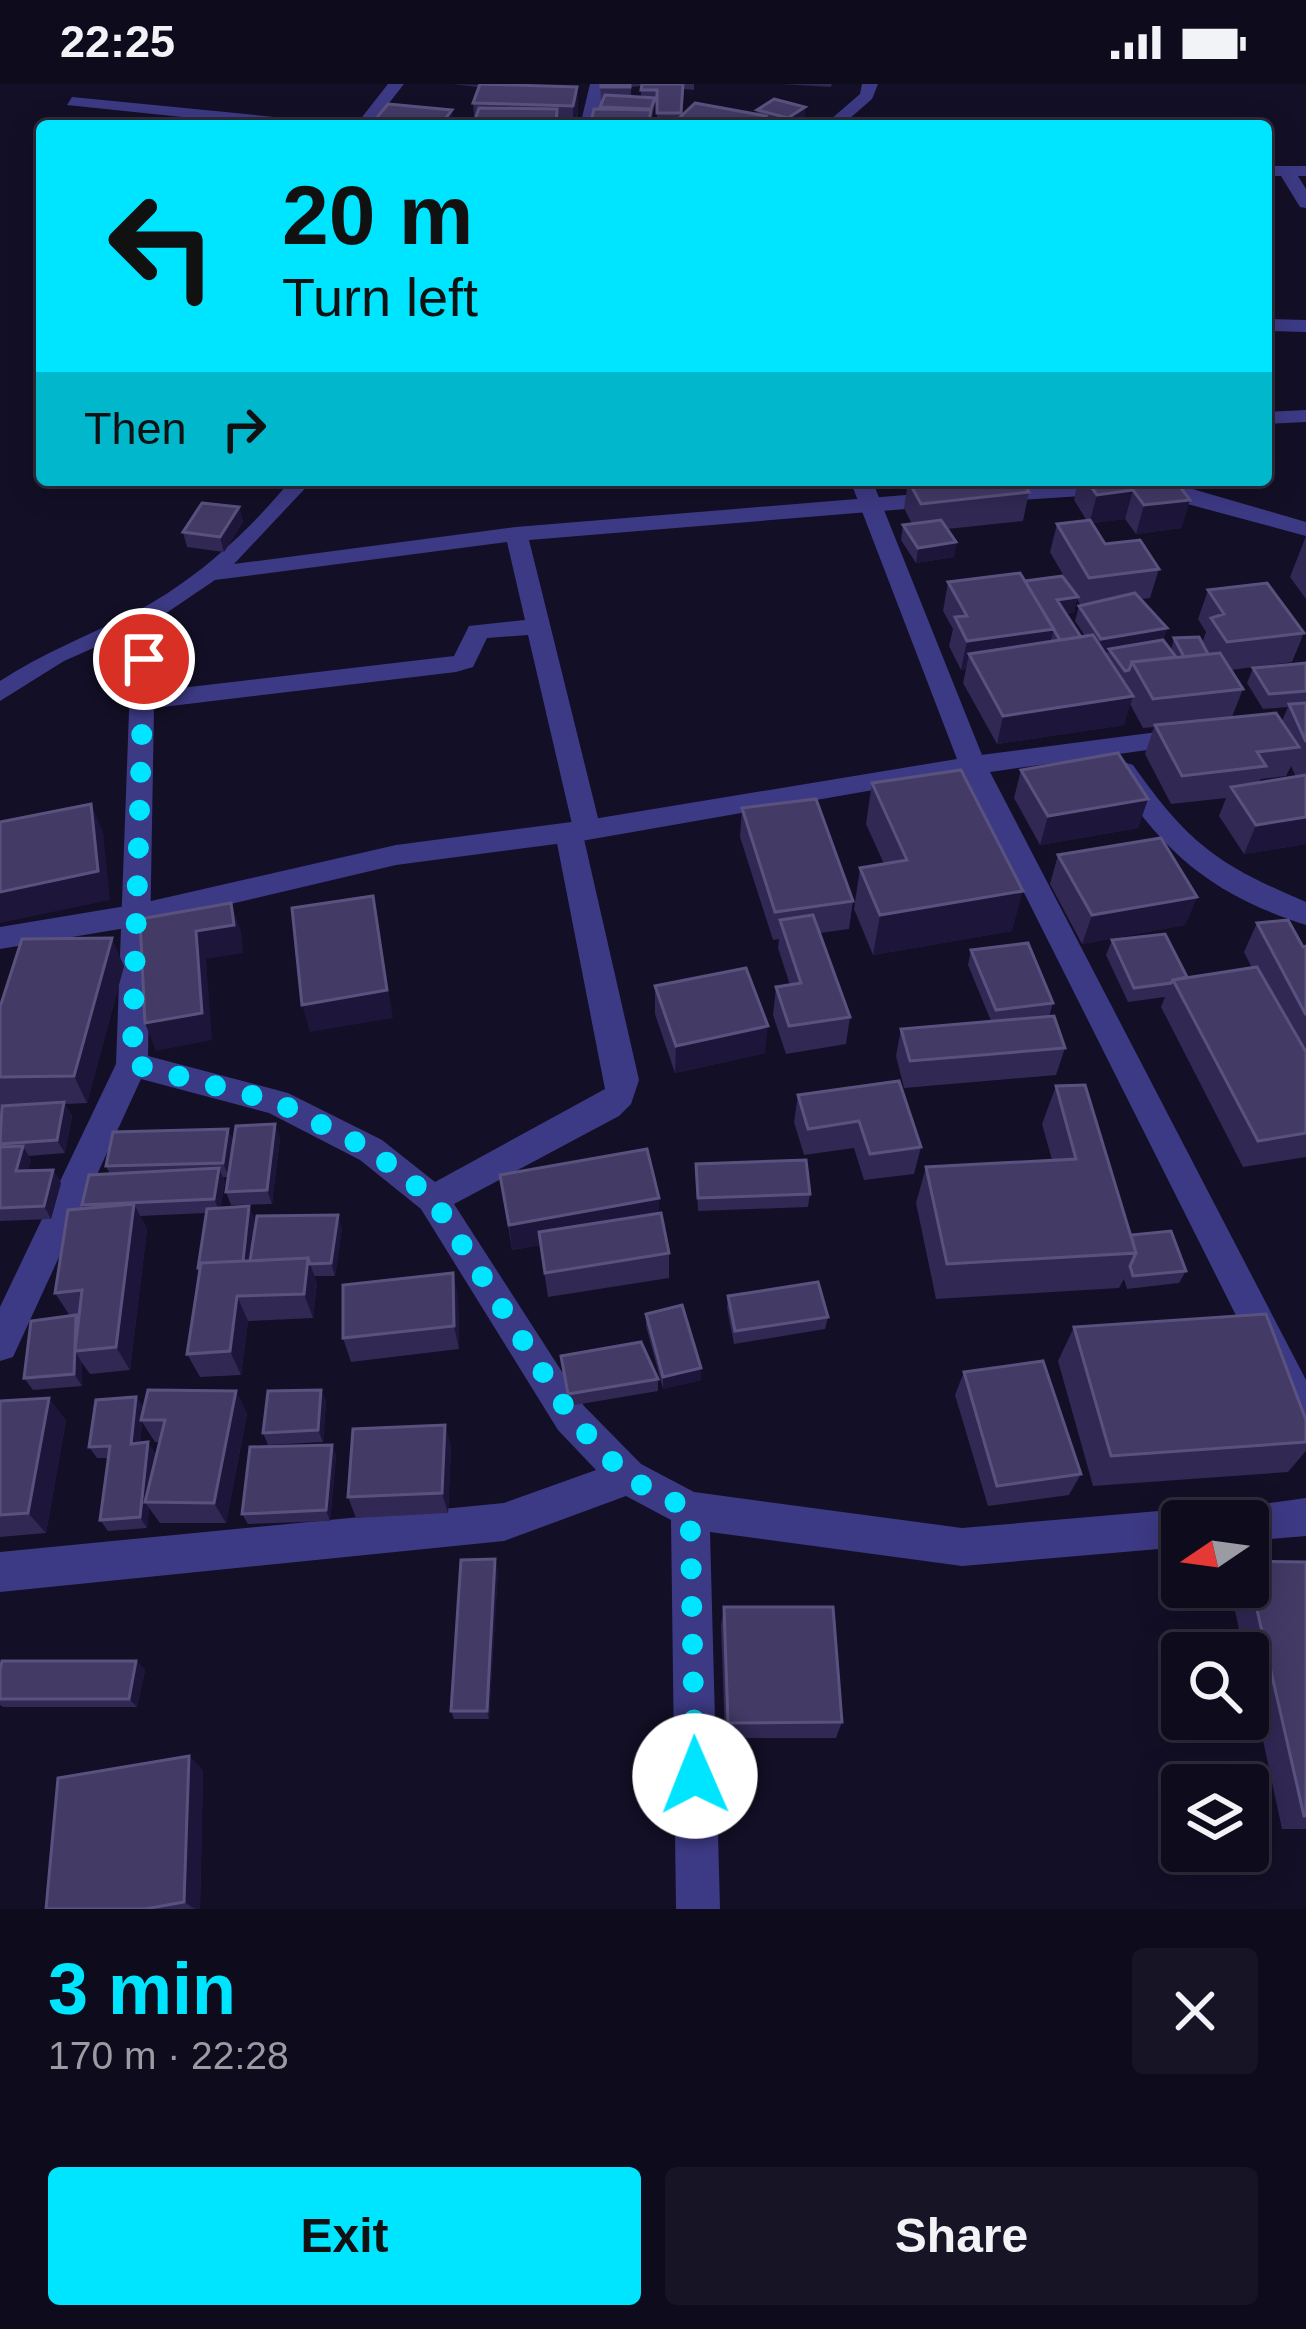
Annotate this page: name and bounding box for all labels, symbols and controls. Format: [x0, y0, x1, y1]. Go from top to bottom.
text: 22:25 [60, 16, 175, 67]
icon: left [84, 168, 240, 324]
text: 20 m [282, 168, 473, 262]
text: Turn left [282, 267, 478, 327]
icon: right [211, 396, 277, 462]
text: Then [84, 403, 187, 454]
pin [93, 608, 195, 710]
icon: arrive [111, 626, 177, 692]
north arrow [1161, 1500, 1269, 1608]
map controls [1161, 1500, 1269, 1872]
button: search [1161, 1632, 1269, 1740]
position arrow [632, 1713, 758, 1839]
button: layers [1161, 1764, 1269, 1872]
button: close [1132, 1948, 1258, 2074]
text: 3 min [48, 1949, 236, 2029]
text: 170 m · 22:28 [48, 2034, 289, 2077]
button: Exit [48, 2167, 641, 2305]
button: Share [665, 2167, 1258, 2305]

